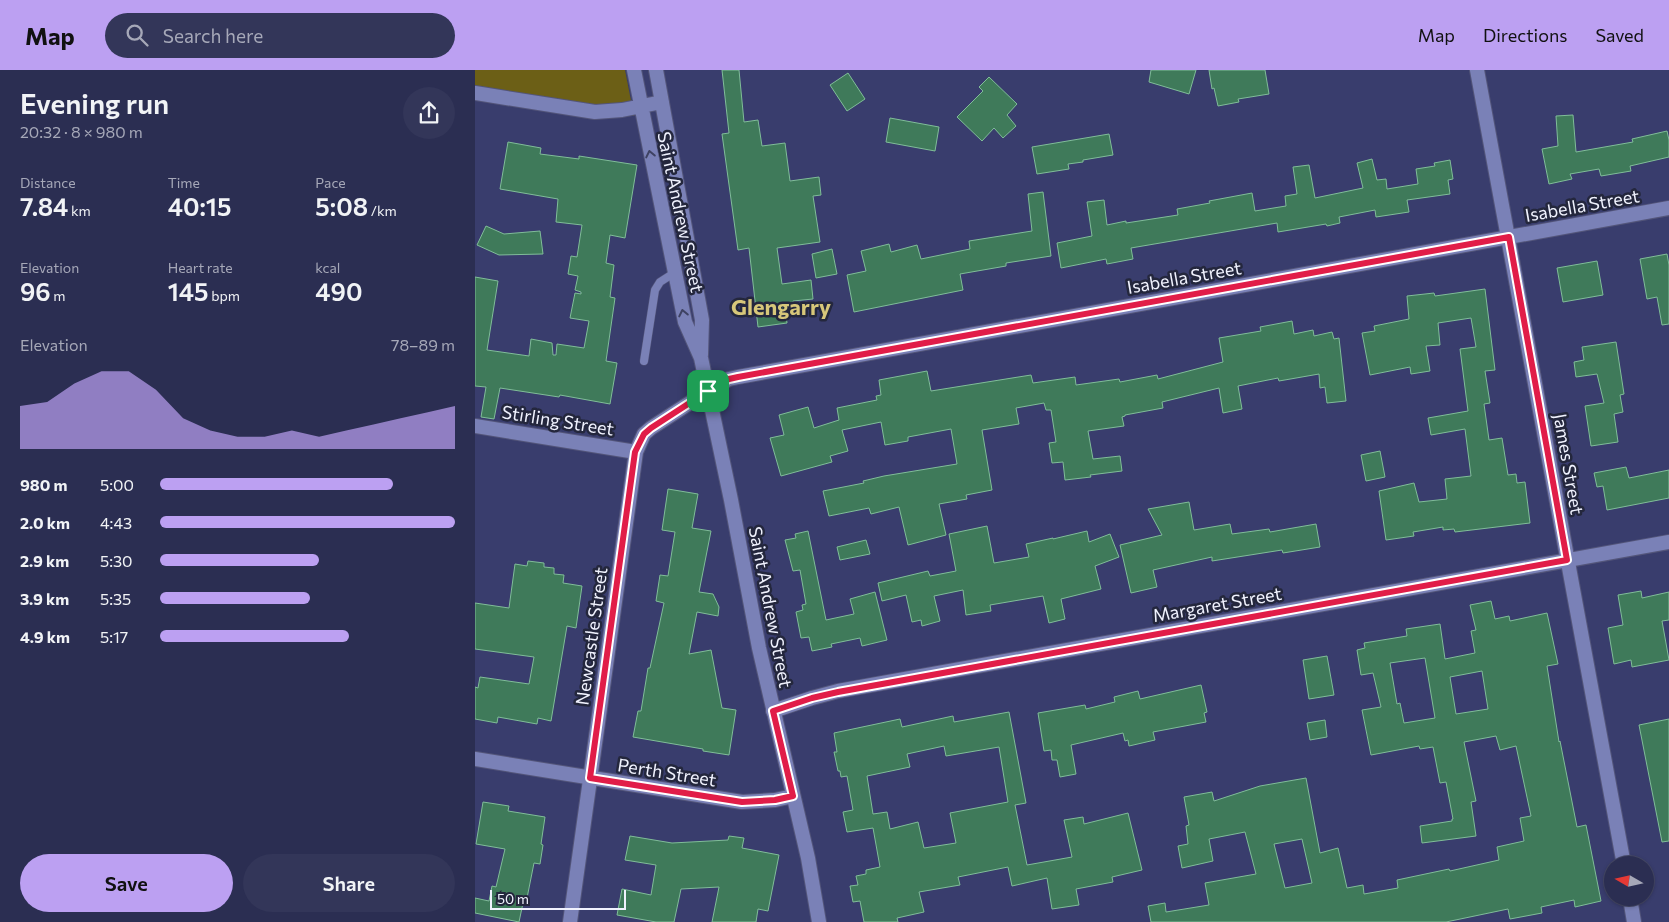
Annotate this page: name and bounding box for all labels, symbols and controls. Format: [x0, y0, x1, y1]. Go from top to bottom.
search box [105, 13, 455, 58]
text: Map [25, 21, 75, 50]
icon: search [123, 21, 151, 49]
text: Search here [163, 24, 263, 47]
text: Map [1418, 24, 1455, 46]
text: Directions [1483, 24, 1567, 46]
text: Saved [1595, 24, 1644, 46]
text: Evening run [20, 86, 169, 120]
button: share [403, 87, 455, 139]
text: 20:32 · 8 × 980 m [20, 122, 143, 141]
street label: Saint Andrew Street [653, 130, 709, 294]
one-way arrow [645, 150, 656, 158]
text: Distance [20, 174, 76, 191]
text: Time [168, 174, 200, 191]
text: Pace [315, 174, 346, 191]
street label: Isabella Street [1523, 184, 1641, 226]
text: 7.84 [20, 191, 68, 221]
text: 40:15 [168, 191, 231, 221]
text: 5:08 [315, 191, 368, 221]
text: km [68, 202, 91, 219]
text: /km [368, 202, 397, 219]
street label: Isabella Street [1125, 256, 1243, 298]
text: Elevation [20, 259, 79, 276]
text: Heart rate [168, 259, 233, 276]
text: kcal [315, 259, 340, 276]
text: 96 [20, 276, 51, 306]
text: 145 [168, 276, 209, 306]
text: 490 [315, 276, 362, 306]
text: m [51, 287, 66, 304]
text: bpm [209, 287, 240, 304]
district label: Glengarry [731, 293, 831, 320]
one-way arrow [678, 309, 689, 318]
text: Elevation [20, 335, 88, 354]
text: 78–89 m [391, 335, 455, 354]
pin [687, 370, 729, 412]
icon: arrive [694, 377, 722, 405]
street label: Stirling Street [500, 400, 616, 440]
street label: James Street [1549, 412, 1589, 516]
text: 980 m [20, 475, 67, 494]
text: 5:00 [100, 475, 134, 494]
text: 2.0 km [20, 513, 70, 532]
text: 4:43 [100, 513, 132, 532]
street label: Saint Andrew Street [745, 525, 797, 689]
text: 2.9 km [20, 551, 69, 570]
text: 5:30 [100, 551, 133, 570]
street label: Newcastle Street [570, 566, 612, 706]
street label: Margaret Street [1151, 582, 1283, 626]
text: 3.9 km [20, 589, 69, 608]
text: 5:35 [100, 589, 131, 608]
text: 4.9 km [20, 627, 70, 646]
text: 5:17 [100, 627, 128, 646]
street label: Perth Street [616, 753, 718, 791]
button: Save [20, 854, 233, 912]
button: Share [243, 854, 455, 912]
north arrow [1604, 856, 1654, 906]
map controls [1604, 856, 1654, 906]
scale bar [490, 887, 626, 910]
text: 50 m [497, 890, 529, 907]

